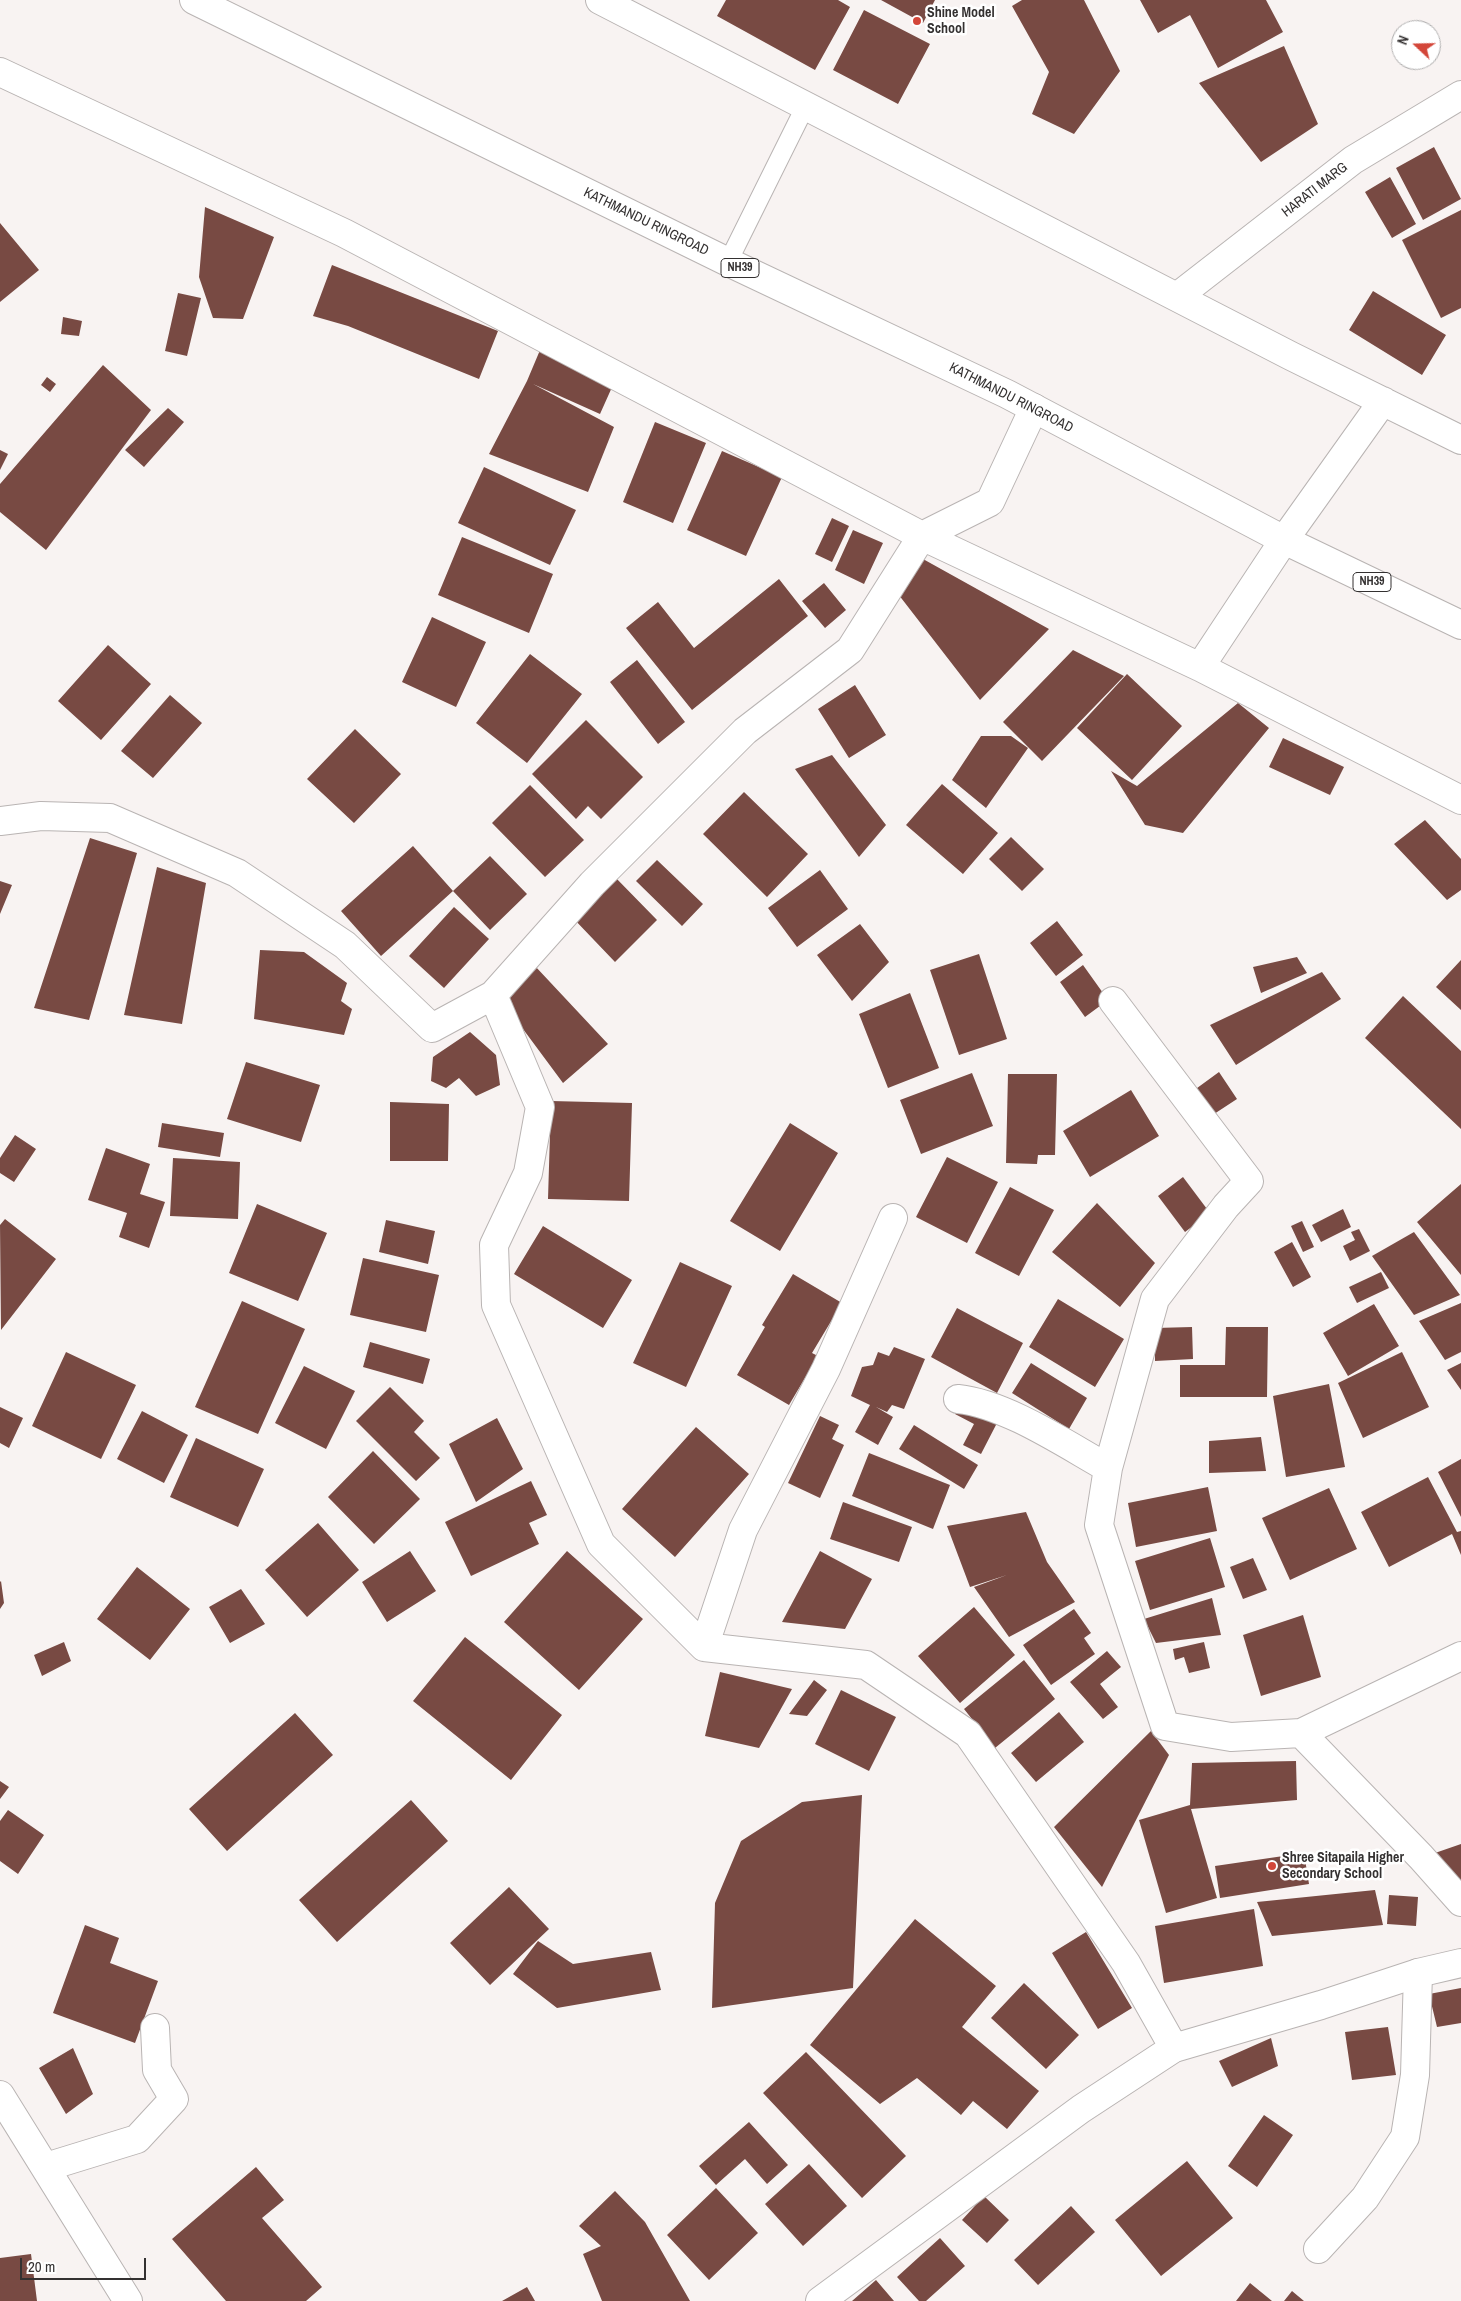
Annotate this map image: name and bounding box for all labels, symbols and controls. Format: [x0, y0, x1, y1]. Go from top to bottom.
place label: Shine Model School [927, 5, 995, 38]
marker: Shine Model School [911, 15, 923, 27]
north arrow [1391, 20, 1441, 70]
text: N [1393, 33, 1413, 47]
street label: HARATI MARG [1279, 159, 1351, 221]
street label: KATHMANDU RINGROAD [581, 184, 711, 260]
road number: NH39 [721, 258, 759, 278]
street label: KATHMANDU RINGROAD [946, 359, 1076, 437]
road number: NH39 [1353, 572, 1391, 592]
place label: Shree Sitapaila Higher Secondary School [1282, 1850, 1404, 1882]
marker: Shree Sitapaila Higher Secondary School [1266, 1860, 1278, 1872]
scale bar [22, 2248, 149, 2280]
text: 20 m [28, 2256, 55, 2277]

